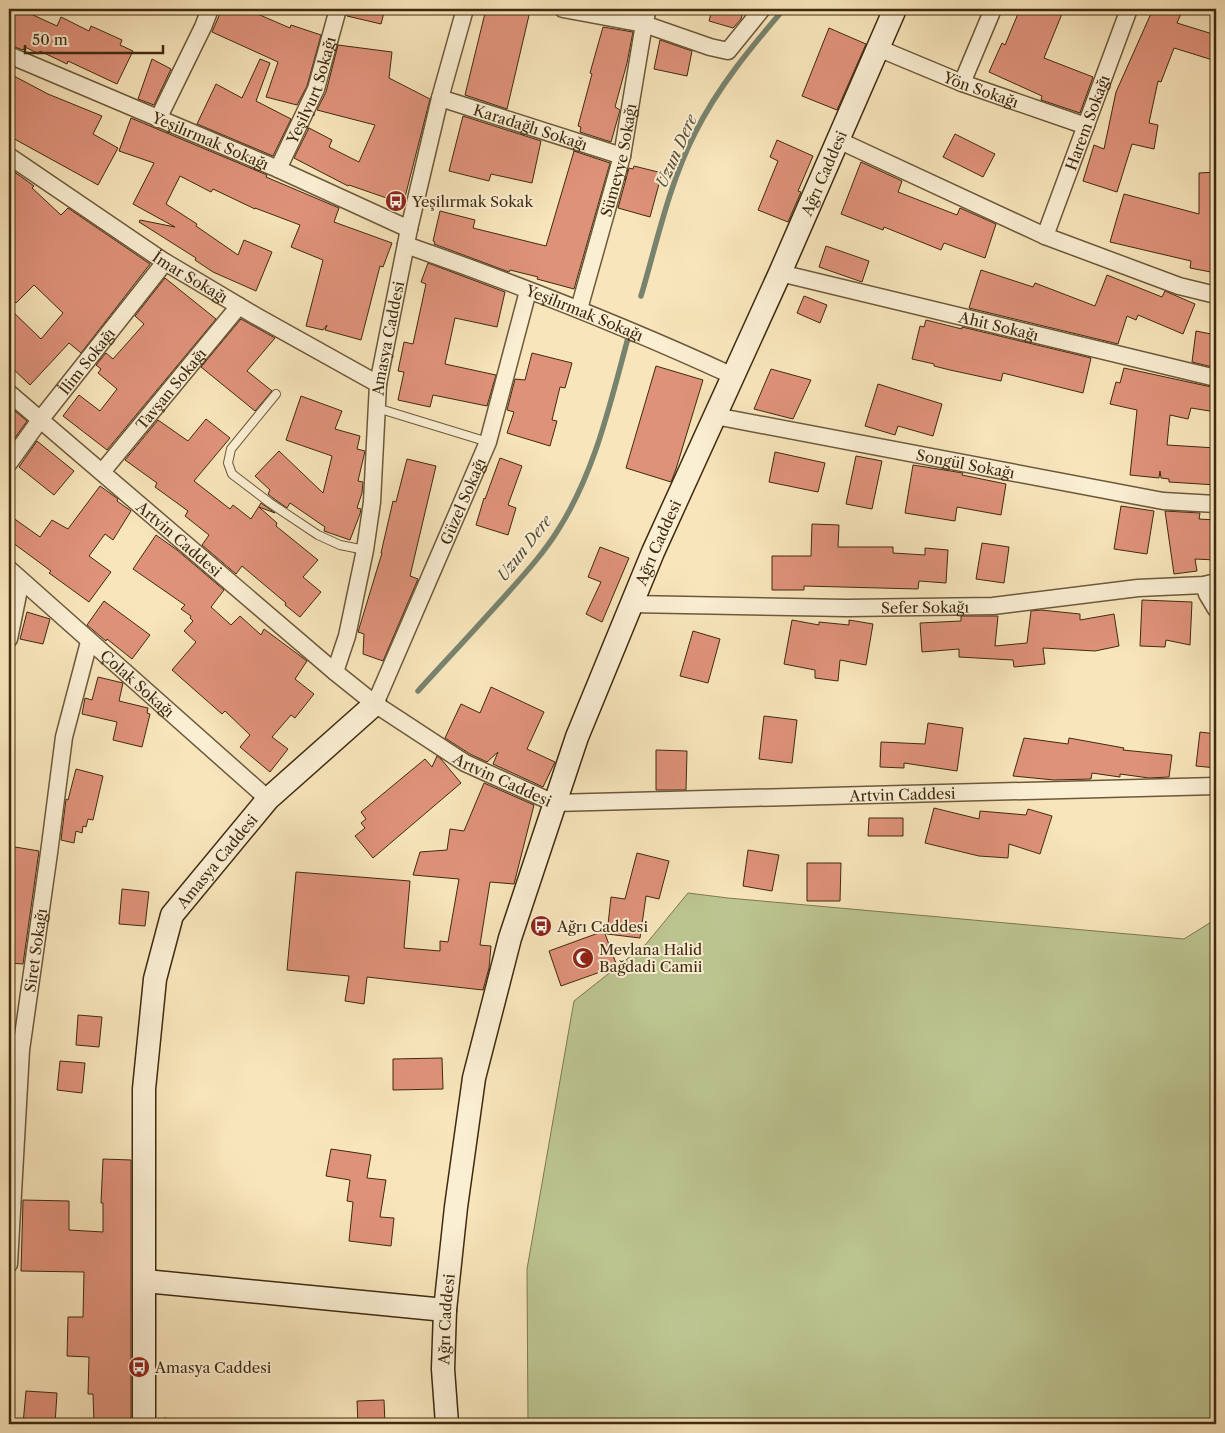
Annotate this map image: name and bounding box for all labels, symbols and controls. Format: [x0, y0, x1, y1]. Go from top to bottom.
scale bar [25, 22, 162, 54]
text: 50 m [32, 30, 68, 49]
street label: Yeşilyurt Sokağı [282, 34, 340, 147]
street label: Yön Sokağı [940, 66, 1021, 112]
street label: Harem Sokağı [1061, 72, 1113, 173]
street label: Karadağlı Sokağı [471, 100, 590, 154]
street label: Sümeyye Sokağı [596, 102, 640, 219]
street label: Yeşilırmak Sokağı [148, 107, 272, 174]
water label: Uzun Dere [651, 110, 702, 191]
street label: Ağrı Caddesi [796, 127, 851, 220]
bus stop icon: Yeşilırmak Sokak [384, 189, 408, 213]
place label: Yeşilırmak Sokak [411, 192, 534, 211]
street label: İmar Sokağı [149, 247, 232, 307]
street label: Amasya Caddesi [368, 279, 408, 397]
street label: Yeşilırmak Sokağı [522, 280, 647, 345]
street label: Ahit Sokağı [956, 307, 1041, 345]
street label: İlim Sokağı [54, 324, 119, 398]
street label: Tavşan Sokağı [132, 344, 210, 433]
street label: Songül Sokağı [915, 445, 1017, 482]
street label: Güzel Sokağı [435, 454, 490, 547]
street label: Artvin Caddesi [132, 496, 226, 581]
street label: Ağrı Caddesi [631, 497, 685, 589]
water label: Uzun Dere [492, 510, 557, 585]
street label: Sefer Sokağı [881, 597, 969, 617]
street label: Çolak Sokağı [97, 645, 179, 721]
street label: Artvin Caddesi [449, 748, 555, 810]
street label: Artvin Caddesi [848, 783, 956, 805]
street label: Amasya Caddesi [172, 810, 261, 913]
street label: Siret Sokağı [20, 907, 51, 993]
bus stop icon: Ağrı Caddesi [529, 914, 553, 938]
place label: Ağrı Caddesi [556, 917, 648, 936]
place label: Mevlana Halid Bağdadi Camii [599, 940, 703, 976]
mosque icon: Mevlana Halid Bağdadi Camii [571, 946, 595, 970]
street label: Ağrı Caddesi [434, 1272, 458, 1366]
bus stop icon: Amasya Caddesi [127, 1355, 151, 1379]
place label: Amasya Caddesi [154, 1358, 272, 1377]

